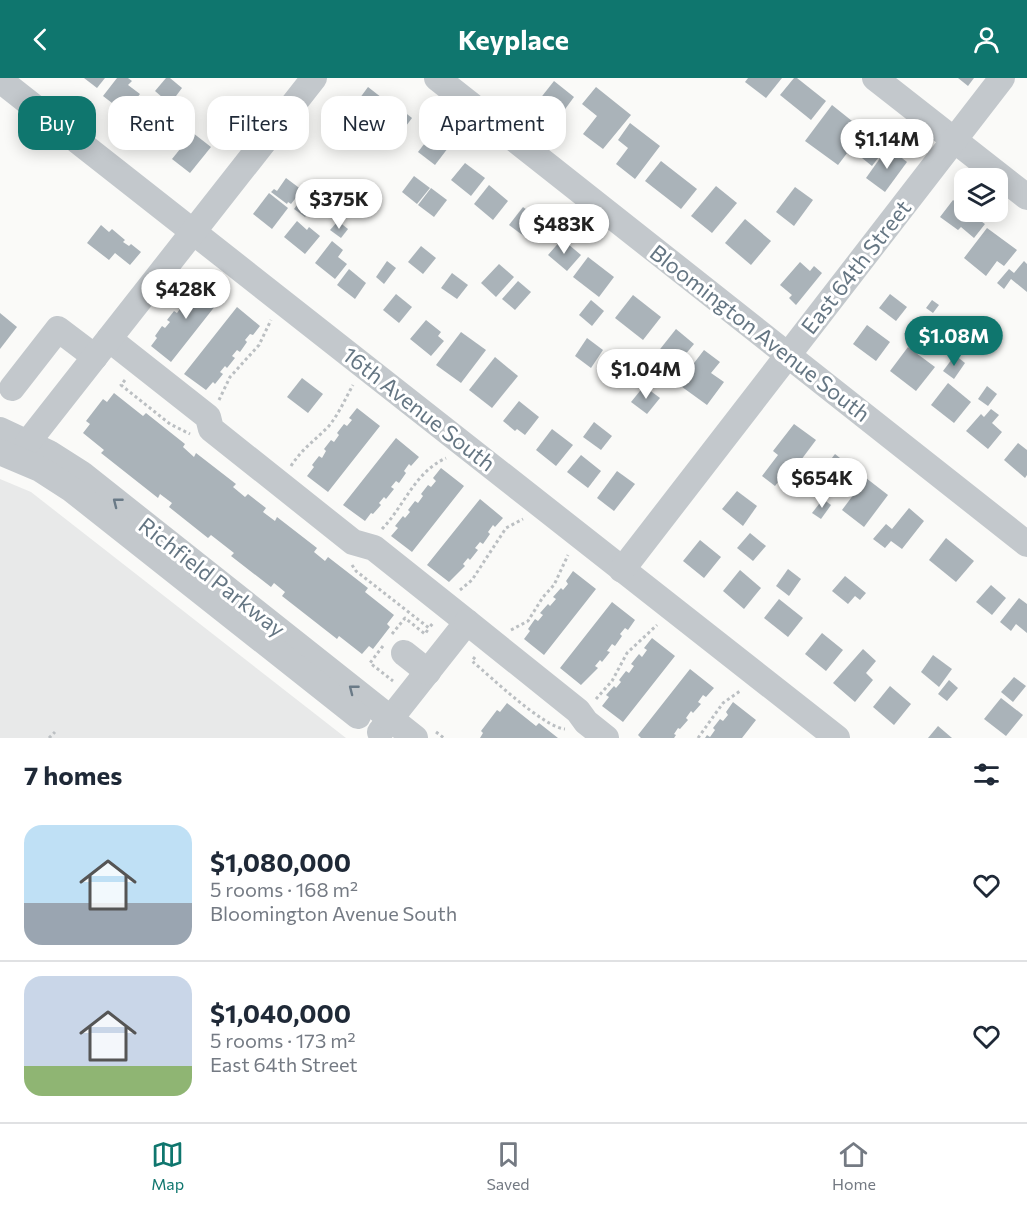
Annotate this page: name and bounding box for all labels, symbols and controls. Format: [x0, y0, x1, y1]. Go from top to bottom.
icon: back [24, 23, 57, 56]
text: Keyplace [458, 23, 569, 56]
icon: person [970, 23, 1003, 56]
chip: Buy [18, 96, 96, 150]
chip: Rent [108, 96, 195, 150]
chip: Filters [207, 96, 309, 150]
chip: New [321, 96, 407, 150]
chip: Apartment [419, 96, 566, 150]
pin: $1.14M [838, 119, 936, 170]
text: $1.14M [855, 126, 919, 150]
map controls [954, 168, 1008, 222]
button: layers [954, 168, 1008, 222]
pin: $375K [297, 179, 381, 230]
text: $375K [309, 186, 369, 210]
street label: East 64th Street [795, 194, 916, 339]
pin: $483K [522, 204, 606, 255]
text: $483K [533, 211, 595, 235]
street label: Bloomington Avenue South [645, 238, 876, 427]
pin: $428K [144, 269, 228, 320]
text: $428K [155, 276, 217, 300]
pin: $1.08M [905, 316, 1003, 367]
text: $1.08M [919, 323, 989, 347]
street label: 16th Avenue South [338, 341, 501, 477]
pin: $1.04M [597, 349, 695, 400]
text: $1.04M [611, 356, 681, 380]
pin: $654K [780, 458, 864, 509]
text: $654K [791, 465, 853, 489]
one-way arrow [113, 499, 124, 510]
street label: Richfield Parkway [134, 511, 291, 642]
one-way arrow [348, 685, 359, 696]
icon: filters [970, 758, 1003, 791]
text: 7 homes [24, 759, 122, 790]
text: $1,080,000 [210, 846, 351, 877]
icon: home [72, 849, 144, 921]
icon: heart [970, 869, 1003, 902]
text: 5 rooms · 168 m² [210, 877, 358, 901]
text: Bloomington Avenue South [210, 901, 457, 925]
text: $1,040,000 [210, 997, 351, 1028]
icon: home [72, 1000, 144, 1072]
icon: heart [970, 1020, 1003, 1053]
text: 5 rooms · 173 m² [210, 1028, 356, 1052]
text: East 64th Street [210, 1052, 358, 1076]
tab: Map [151, 1138, 184, 1193]
tab: Saved [486, 1138, 530, 1193]
tab: Home [832, 1138, 876, 1193]

